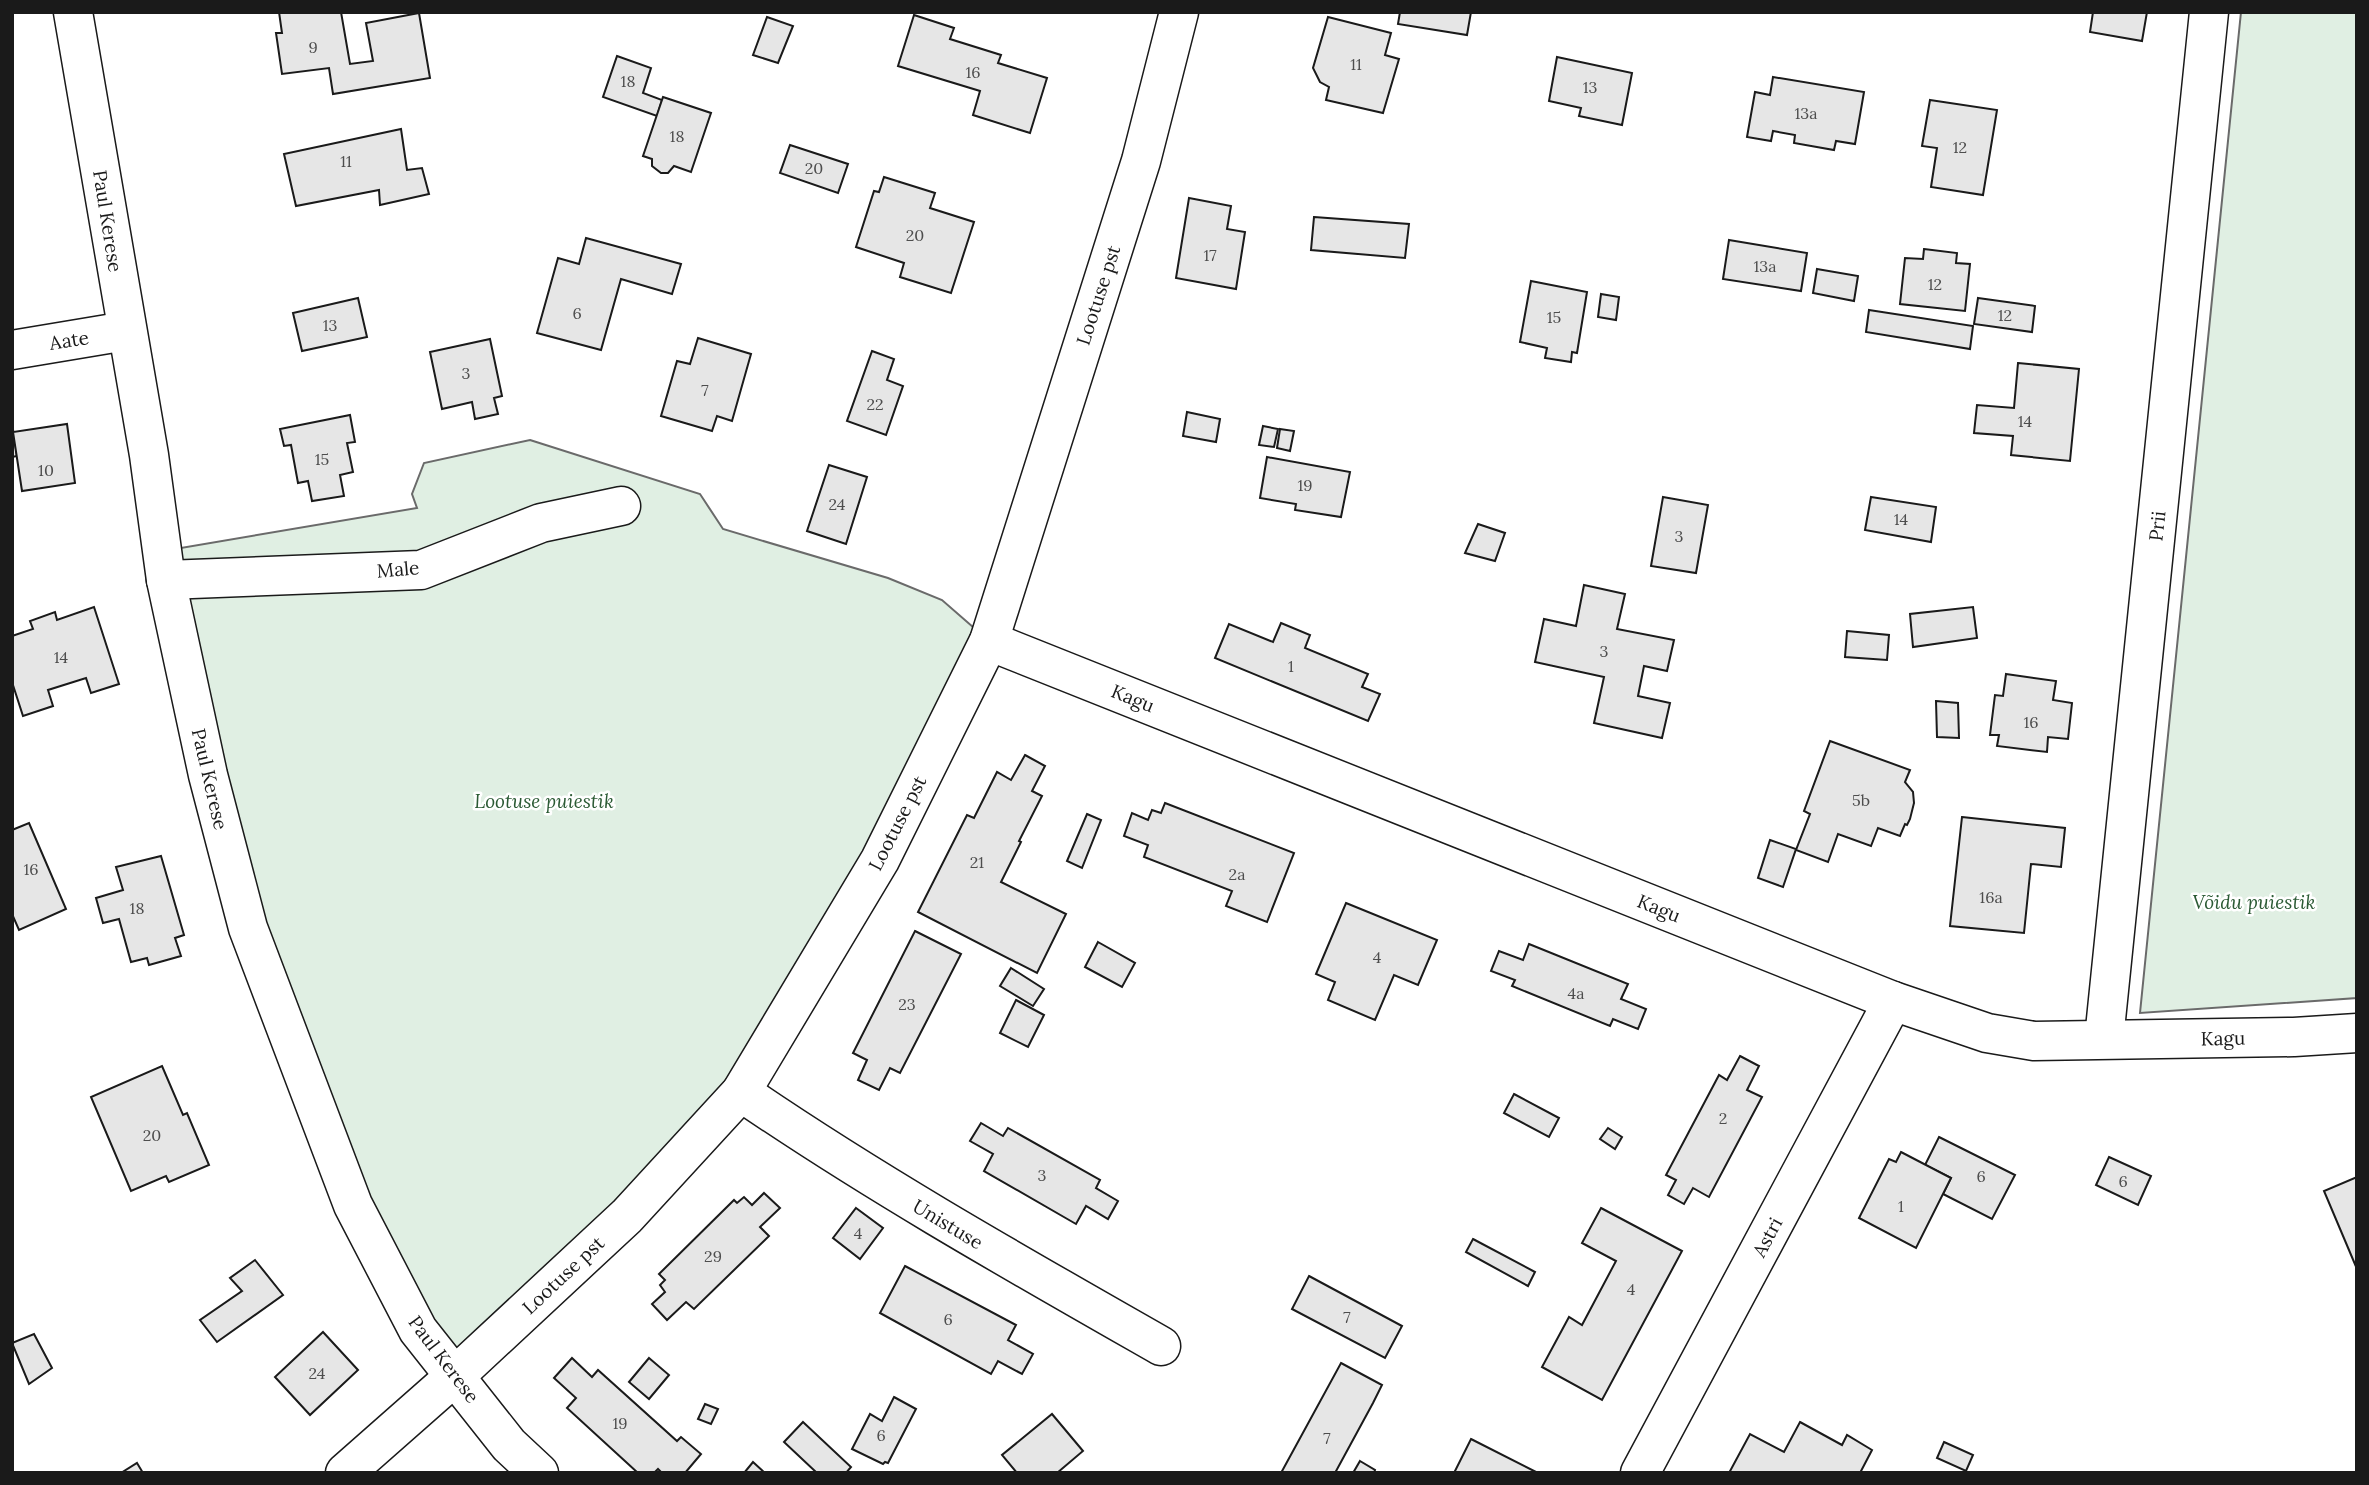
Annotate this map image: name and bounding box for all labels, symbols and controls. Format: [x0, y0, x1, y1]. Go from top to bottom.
house number: 9 [308, 37, 318, 57]
house number: 11 [1350, 54, 1362, 74]
house number: 16 [965, 62, 981, 82]
house number: 18 [621, 71, 635, 91]
house number: 13 [1583, 77, 1597, 97]
house number: 13a [1795, 103, 1818, 123]
house number: 18 [670, 126, 684, 146]
house number: 12 [1953, 137, 1967, 157]
house number: 11 [340, 151, 352, 171]
house number: 20 [805, 158, 823, 178]
street label: Paul Kerese [88, 168, 128, 274]
house number: 20 [906, 225, 924, 245]
street label: Lootuse pst [1071, 241, 1126, 348]
house number: 17 [1203, 245, 1217, 265]
house number: 13a [1754, 256, 1777, 276]
house number: 12 [1928, 274, 1942, 294]
house number: 6 [572, 303, 582, 323]
house number: 12 [1998, 305, 2012, 325]
house number: 15 [1547, 307, 1561, 327]
house number: 13 [323, 315, 337, 335]
street label: Aate [47, 325, 90, 355]
house number: 3 [462, 363, 471, 383]
house number: 7 [701, 380, 709, 400]
house number: 22 [866, 394, 884, 414]
house number: 14 [2018, 411, 2033, 431]
house number: 15 [315, 449, 329, 469]
house number: 10 [38, 460, 54, 480]
house number: 19 [1297, 475, 1313, 495]
house number: 24 [829, 494, 846, 514]
house number: 14 [1894, 509, 1909, 529]
street label: Prii [2143, 510, 2171, 542]
house number: 3 [1675, 526, 1684, 546]
street label: Male [376, 555, 420, 583]
house number: 3 [1600, 641, 1609, 661]
house number: 14 [54, 647, 69, 667]
house number: 1 [1288, 656, 1294, 676]
street label: Kagu [1108, 679, 1158, 717]
house number: 16 [2023, 712, 2039, 732]
street label: Paul Kerese [187, 726, 233, 832]
street label: Lootuse pst [863, 771, 931, 875]
park label: Lootuse puiestik [474, 789, 614, 813]
house number: 5b [1852, 790, 1870, 810]
house number: 21 [970, 852, 984, 872]
house number: 16 [23, 859, 39, 879]
house number: 2a [1229, 864, 1245, 884]
house number: 16a [1979, 887, 2003, 907]
street label: Kagu [1634, 889, 1684, 927]
park label: Võidu puiestik [2193, 890, 2316, 914]
house number: 18 [130, 898, 144, 918]
house number: 4 [1373, 947, 1382, 967]
house number: 4a [1568, 983, 1584, 1003]
house number: 23 [898, 994, 916, 1014]
street label: Kagu [2200, 1026, 2246, 1050]
house number: 2 [1719, 1108, 1727, 1128]
house number: 20 [143, 1125, 161, 1145]
house number: 3 [1038, 1165, 1047, 1185]
house number: 6 [1976, 1166, 1986, 1186]
house number: 6 [2118, 1171, 2128, 1191]
street label: Unistuse [908, 1194, 988, 1254]
house number: 1 [1898, 1196, 1904, 1216]
street label: Astri [1746, 1213, 1787, 1262]
house number: 4 [854, 1223, 863, 1243]
street label: Lootuse pst [517, 1230, 609, 1319]
house number: 29 [704, 1246, 722, 1266]
house number: 4 [1627, 1279, 1636, 1299]
house number: 7 [1343, 1307, 1351, 1327]
house number: 6 [943, 1309, 953, 1329]
street label: Paul Kerese [403, 1311, 485, 1407]
house number: 24 [309, 1363, 326, 1383]
house number: 19 [612, 1413, 628, 1433]
house number: 6 [876, 1425, 886, 1445]
house number: 7 [1323, 1428, 1331, 1448]

